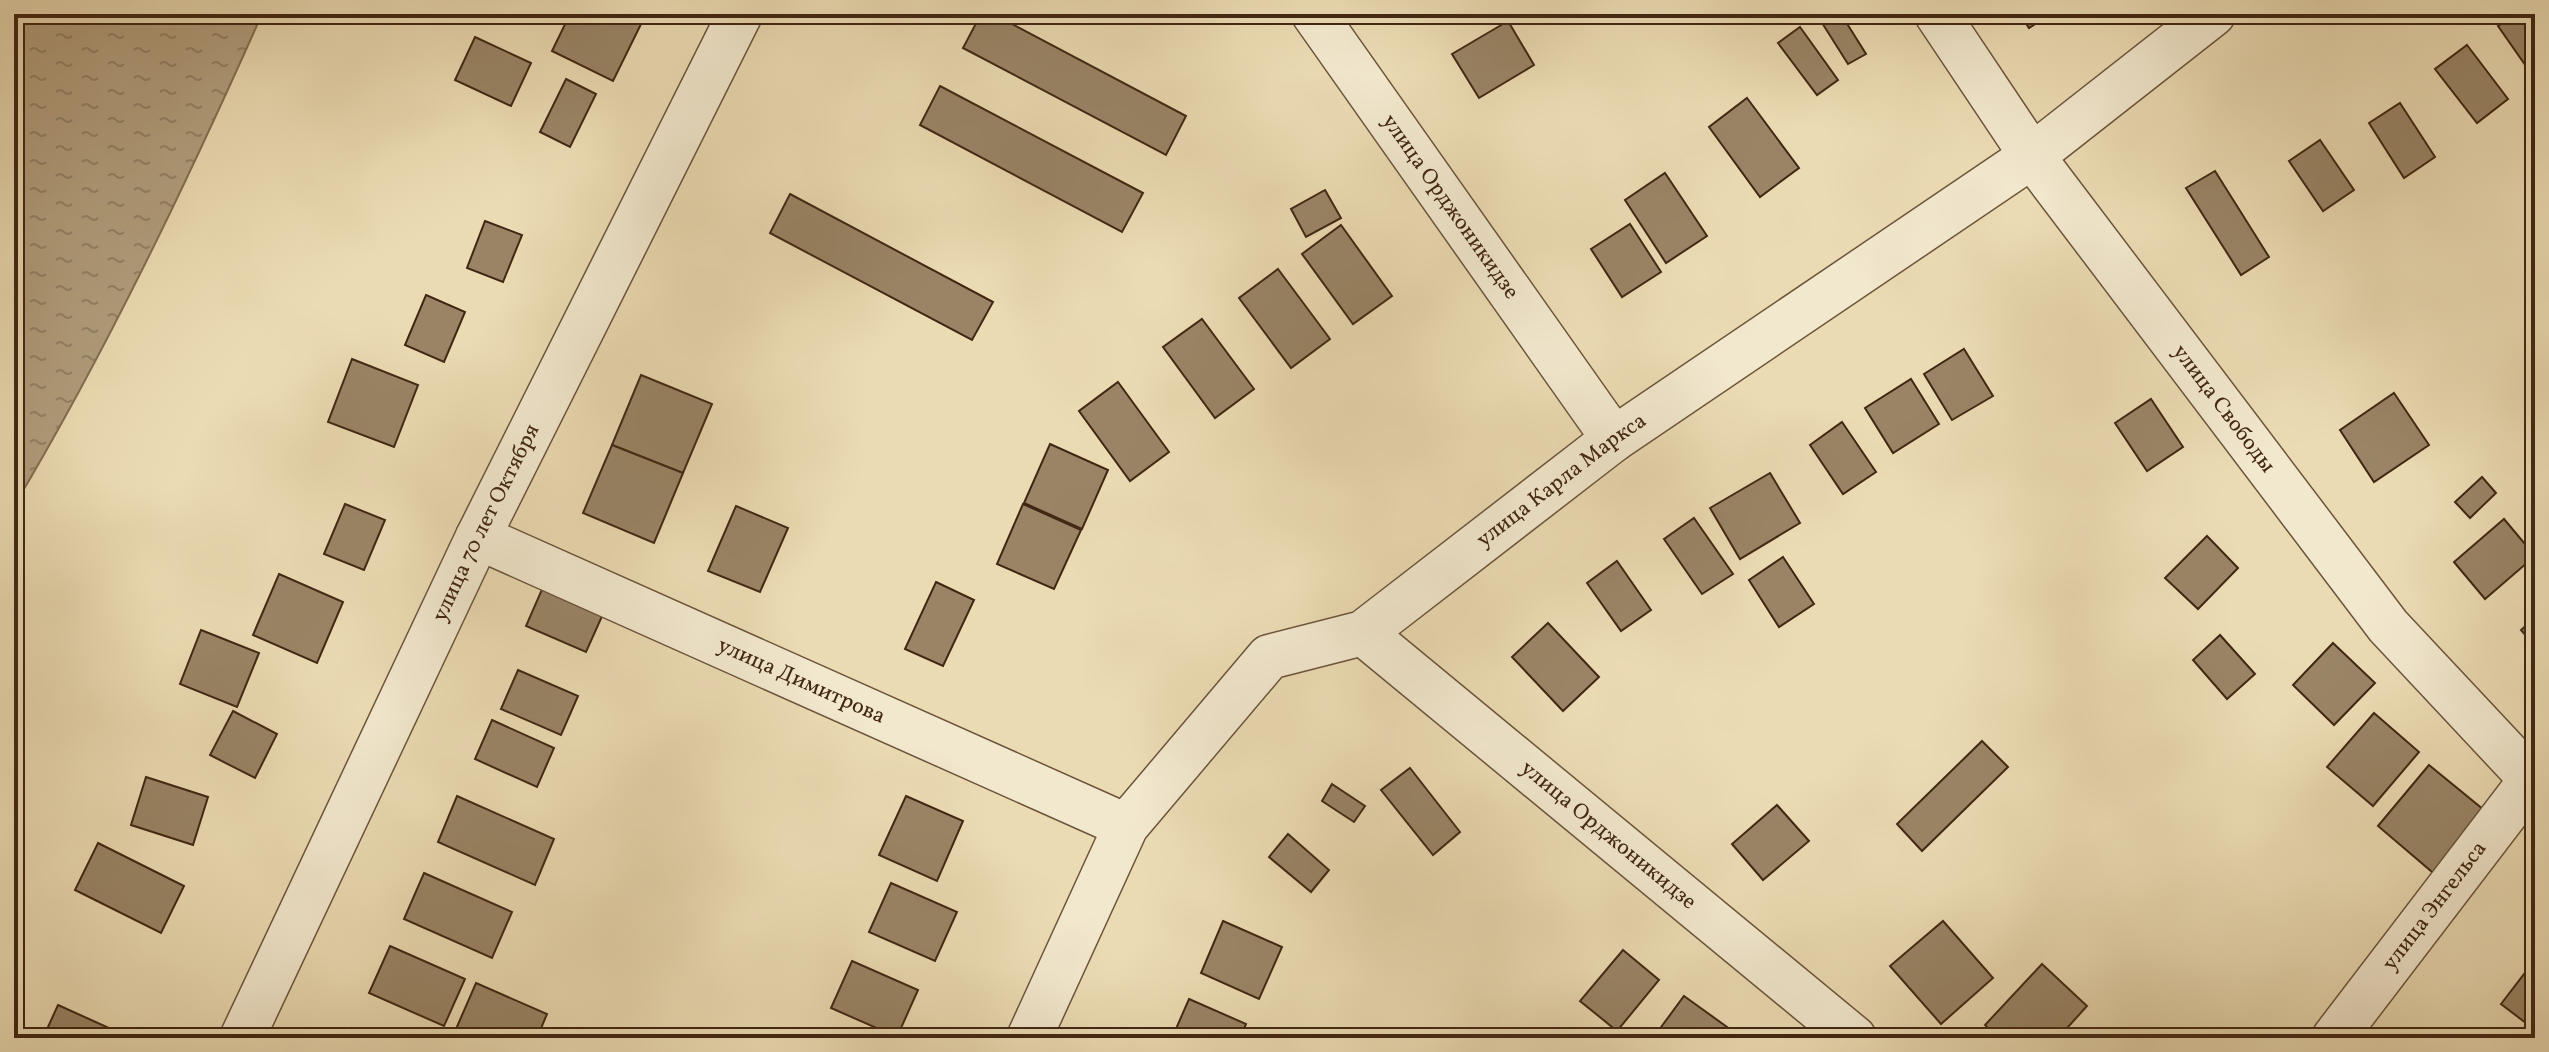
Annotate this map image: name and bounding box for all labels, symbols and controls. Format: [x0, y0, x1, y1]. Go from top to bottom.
street label: улица Орджоникидзе [1374, 108, 1526, 306]
street label: улица Свободы [2165, 338, 2282, 480]
street label: улица Карла Маркса [1470, 406, 1653, 555]
street label: улица 70 лет Октября [425, 419, 548, 627]
street label: улица Димитрова [712, 630, 890, 732]
street label: улица Орджоникидзе [1514, 753, 1703, 917]
street label: улица Энгельса [2375, 835, 2494, 977]

